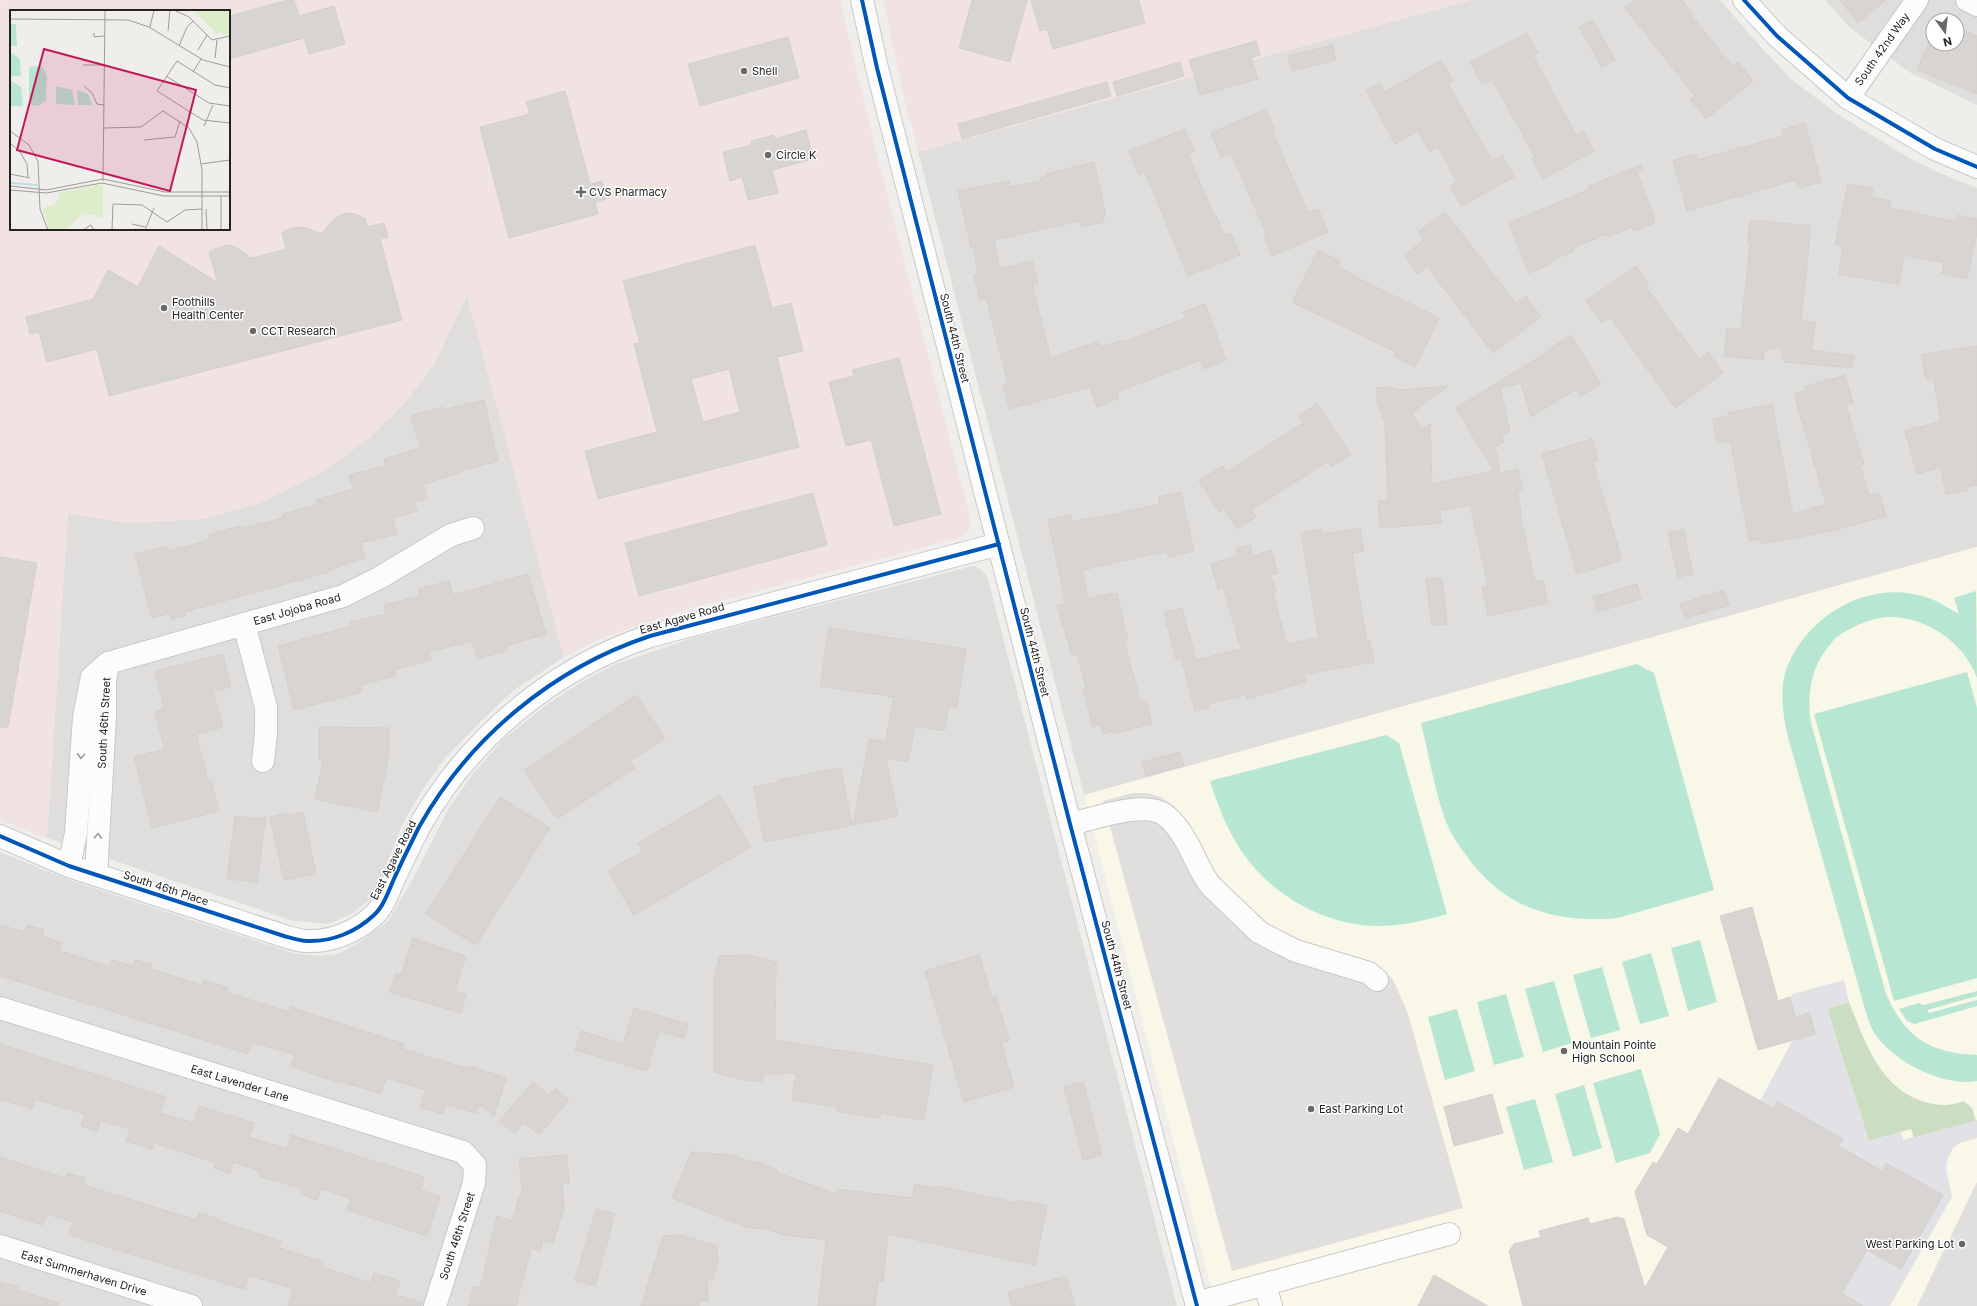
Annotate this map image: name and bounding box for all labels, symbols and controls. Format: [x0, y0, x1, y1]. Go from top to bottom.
inset map [10, 10, 230, 230]
street label: South 42nd Way [1852, 10, 1912, 88]
north arrow [1925, 12, 1965, 52]
text: N [1942, 34, 1953, 50]
place label: Shell [752, 64, 777, 78]
marker: Shell [739, 66, 749, 76]
place label: Circle K [776, 148, 817, 162]
marker: Circle K [763, 150, 773, 160]
place label: CVS Pharmacy [589, 185, 667, 199]
marker: CVS Pharmacy [576, 187, 586, 197]
street label: South 44th Street [937, 292, 973, 385]
place label: Foothills Health Center [172, 295, 244, 322]
marker: Foothills Health Center [159, 303, 169, 313]
place label: CCT Research [261, 324, 336, 338]
marker: CCT Research [248, 326, 258, 336]
street label: East Jojoba Road [252, 590, 342, 628]
street label: East Agave Road [638, 599, 726, 637]
street label: South 44th Street [1017, 606, 1053, 699]
street label: South 46th Street [95, 677, 113, 769]
one-way arrow [77, 753, 86, 759]
street label: East Agave Road [367, 818, 419, 902]
one-way arrow [94, 833, 103, 839]
street label: South 46th Place [121, 868, 211, 908]
street label: South 44th Street [1098, 919, 1136, 1012]
place label: Mountain Pointe High School [1572, 1038, 1656, 1065]
marker: Mountain Pointe High School [1559, 1046, 1569, 1056]
street label: East Lavender Lane [189, 1061, 291, 1105]
place label: East Parking Lot [1319, 1102, 1404, 1116]
marker: East Parking Lot [1306, 1104, 1316, 1114]
street label: South 46th Street [436, 1190, 478, 1282]
place label: West Parking Lot [1866, 1237, 1954, 1251]
marker: West Parking Lot [1957, 1239, 1967, 1249]
street label: East Summerhaven Drive [19, 1247, 149, 1299]

